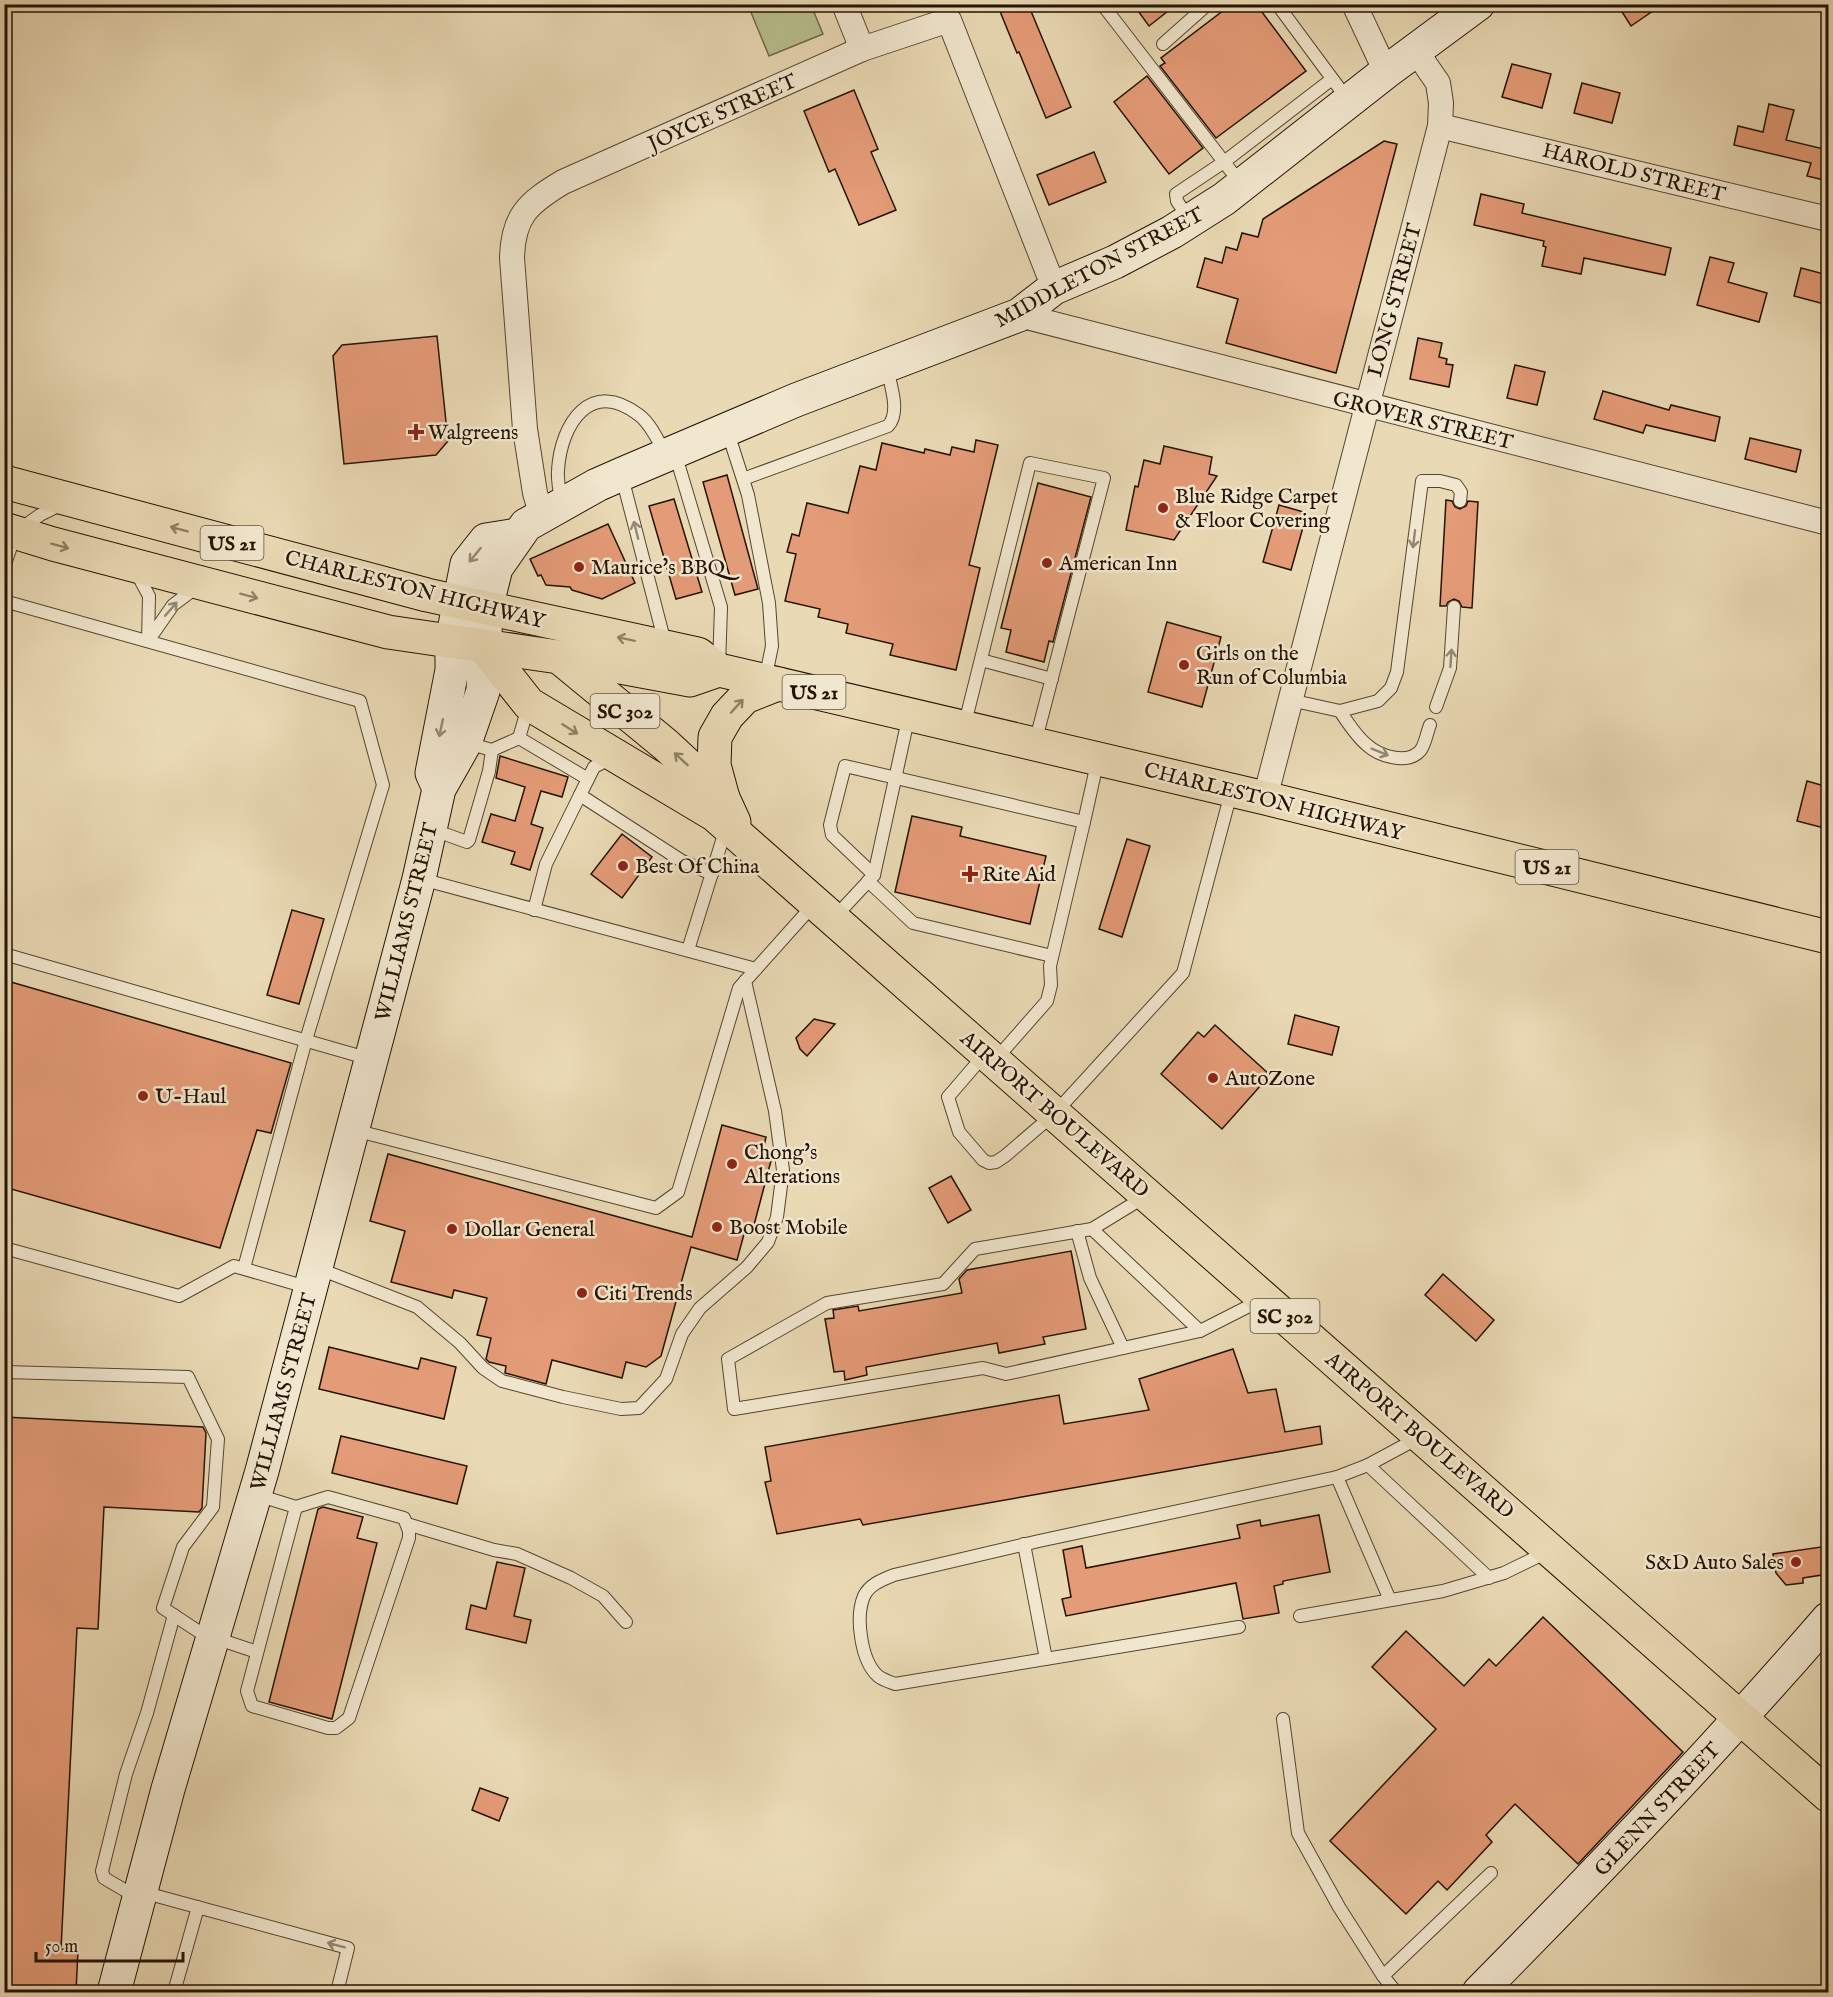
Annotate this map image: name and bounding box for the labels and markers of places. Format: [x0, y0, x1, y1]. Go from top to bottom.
place label: Walgreens [428, 420, 519, 447]
marker: Walgreens [409, 425, 423, 439]
place label: Blue Ridge Carpet & Floor Covering [1175, 484, 1338, 535]
marker: Blue Ridge Carpet & Floor Covering [1156, 501, 1170, 515]
place label: American Inn [1058, 551, 1178, 578]
place label: Maurice's BBQ [591, 555, 740, 582]
marker: American Inn [1040, 556, 1054, 570]
marker: Maurice's BBQ [572, 560, 586, 574]
place label: Girls on the Run of Columbia [1196, 641, 1348, 692]
marker: Girls on the Run of Columbia [1177, 658, 1191, 672]
place label: Best Of China [635, 854, 760, 881]
marker: Best Of China [616, 859, 630, 873]
place label: Rite Aid [982, 862, 1057, 889]
marker: Rite Aid [963, 867, 977, 881]
place label: AutoZone [1224, 1066, 1316, 1093]
marker: AutoZone [1206, 1071, 1220, 1085]
place label: U-Haul [155, 1084, 227, 1111]
marker: U-Haul [136, 1089, 150, 1103]
place label: Chong's Alterations [743, 1140, 840, 1191]
marker: Chong's Alterations [725, 1157, 739, 1171]
place label: Boost Mobile [729, 1215, 848, 1242]
place label: Dollar General [464, 1217, 595, 1244]
marker: Boost Mobile [710, 1220, 724, 1234]
marker: Dollar General [445, 1222, 459, 1236]
place label: Citi Trends [594, 1281, 693, 1308]
marker: Citi Trends [575, 1286, 589, 1300]
place label: S&D Auto Sales [1645, 1550, 1784, 1577]
marker: S&D Auto Sales [1789, 1555, 1803, 1569]

